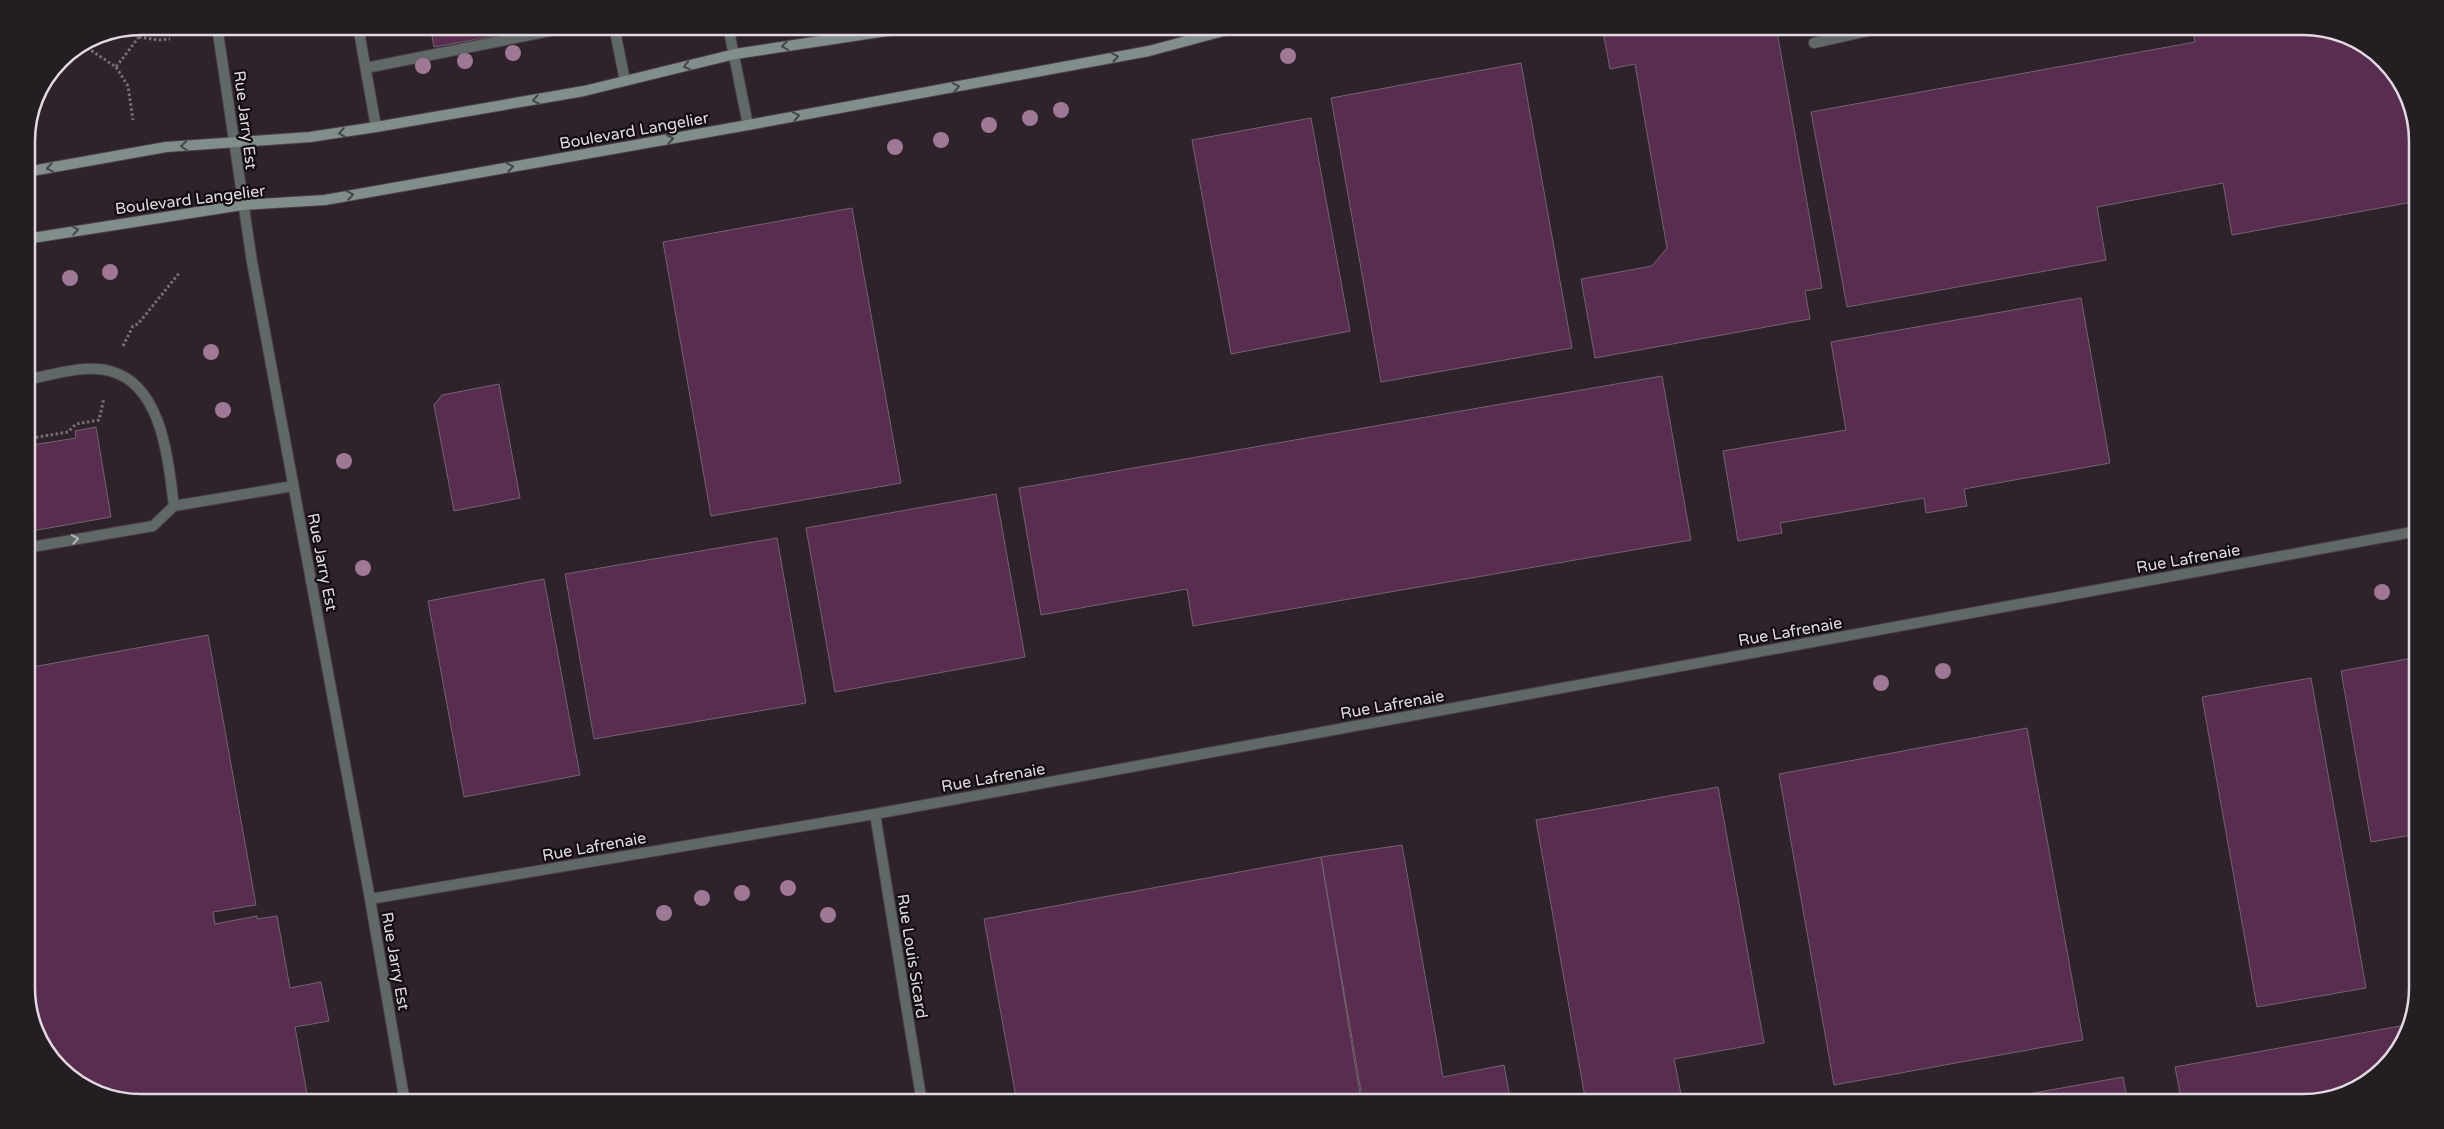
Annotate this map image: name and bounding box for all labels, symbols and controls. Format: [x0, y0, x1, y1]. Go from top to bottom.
one-way arrow [780, 41, 789, 51]
one-way arrow [1111, 52, 1120, 63]
one-way arrow [684, 60, 692, 70]
street label: Rue Jarry Est [229, 69, 261, 171]
one-way arrow [951, 82, 960, 92]
one-way arrow [532, 94, 541, 104]
street label: Boulevard Langelier [558, 108, 711, 154]
one-way arrow [791, 112, 800, 122]
one-way arrow [337, 127, 346, 137]
one-way arrow [666, 135, 675, 145]
one-way arrow [180, 140, 188, 151]
one-way arrow [45, 162, 54, 172]
one-way arrow [506, 163, 515, 173]
street label: Boulevard Langelier [114, 181, 267, 219]
one-way arrow [346, 191, 355, 201]
one-way arrow [70, 226, 79, 236]
street label: Rue Jarry Est [303, 511, 341, 613]
one-way arrow [70, 535, 79, 545]
street label: Rue Lafrenaie [2135, 540, 2242, 578]
street label: Rue Lafrenaie [1737, 613, 1844, 651]
street label: Rue Lafrenaie [1339, 686, 1446, 724]
street label: Rue Lafrenaie [940, 759, 1047, 797]
street label: Rue Lafrenaie [541, 828, 648, 866]
street label: Rue Louis Sicard [892, 892, 932, 1020]
street label: Rue Jarry Est [377, 910, 414, 1012]

